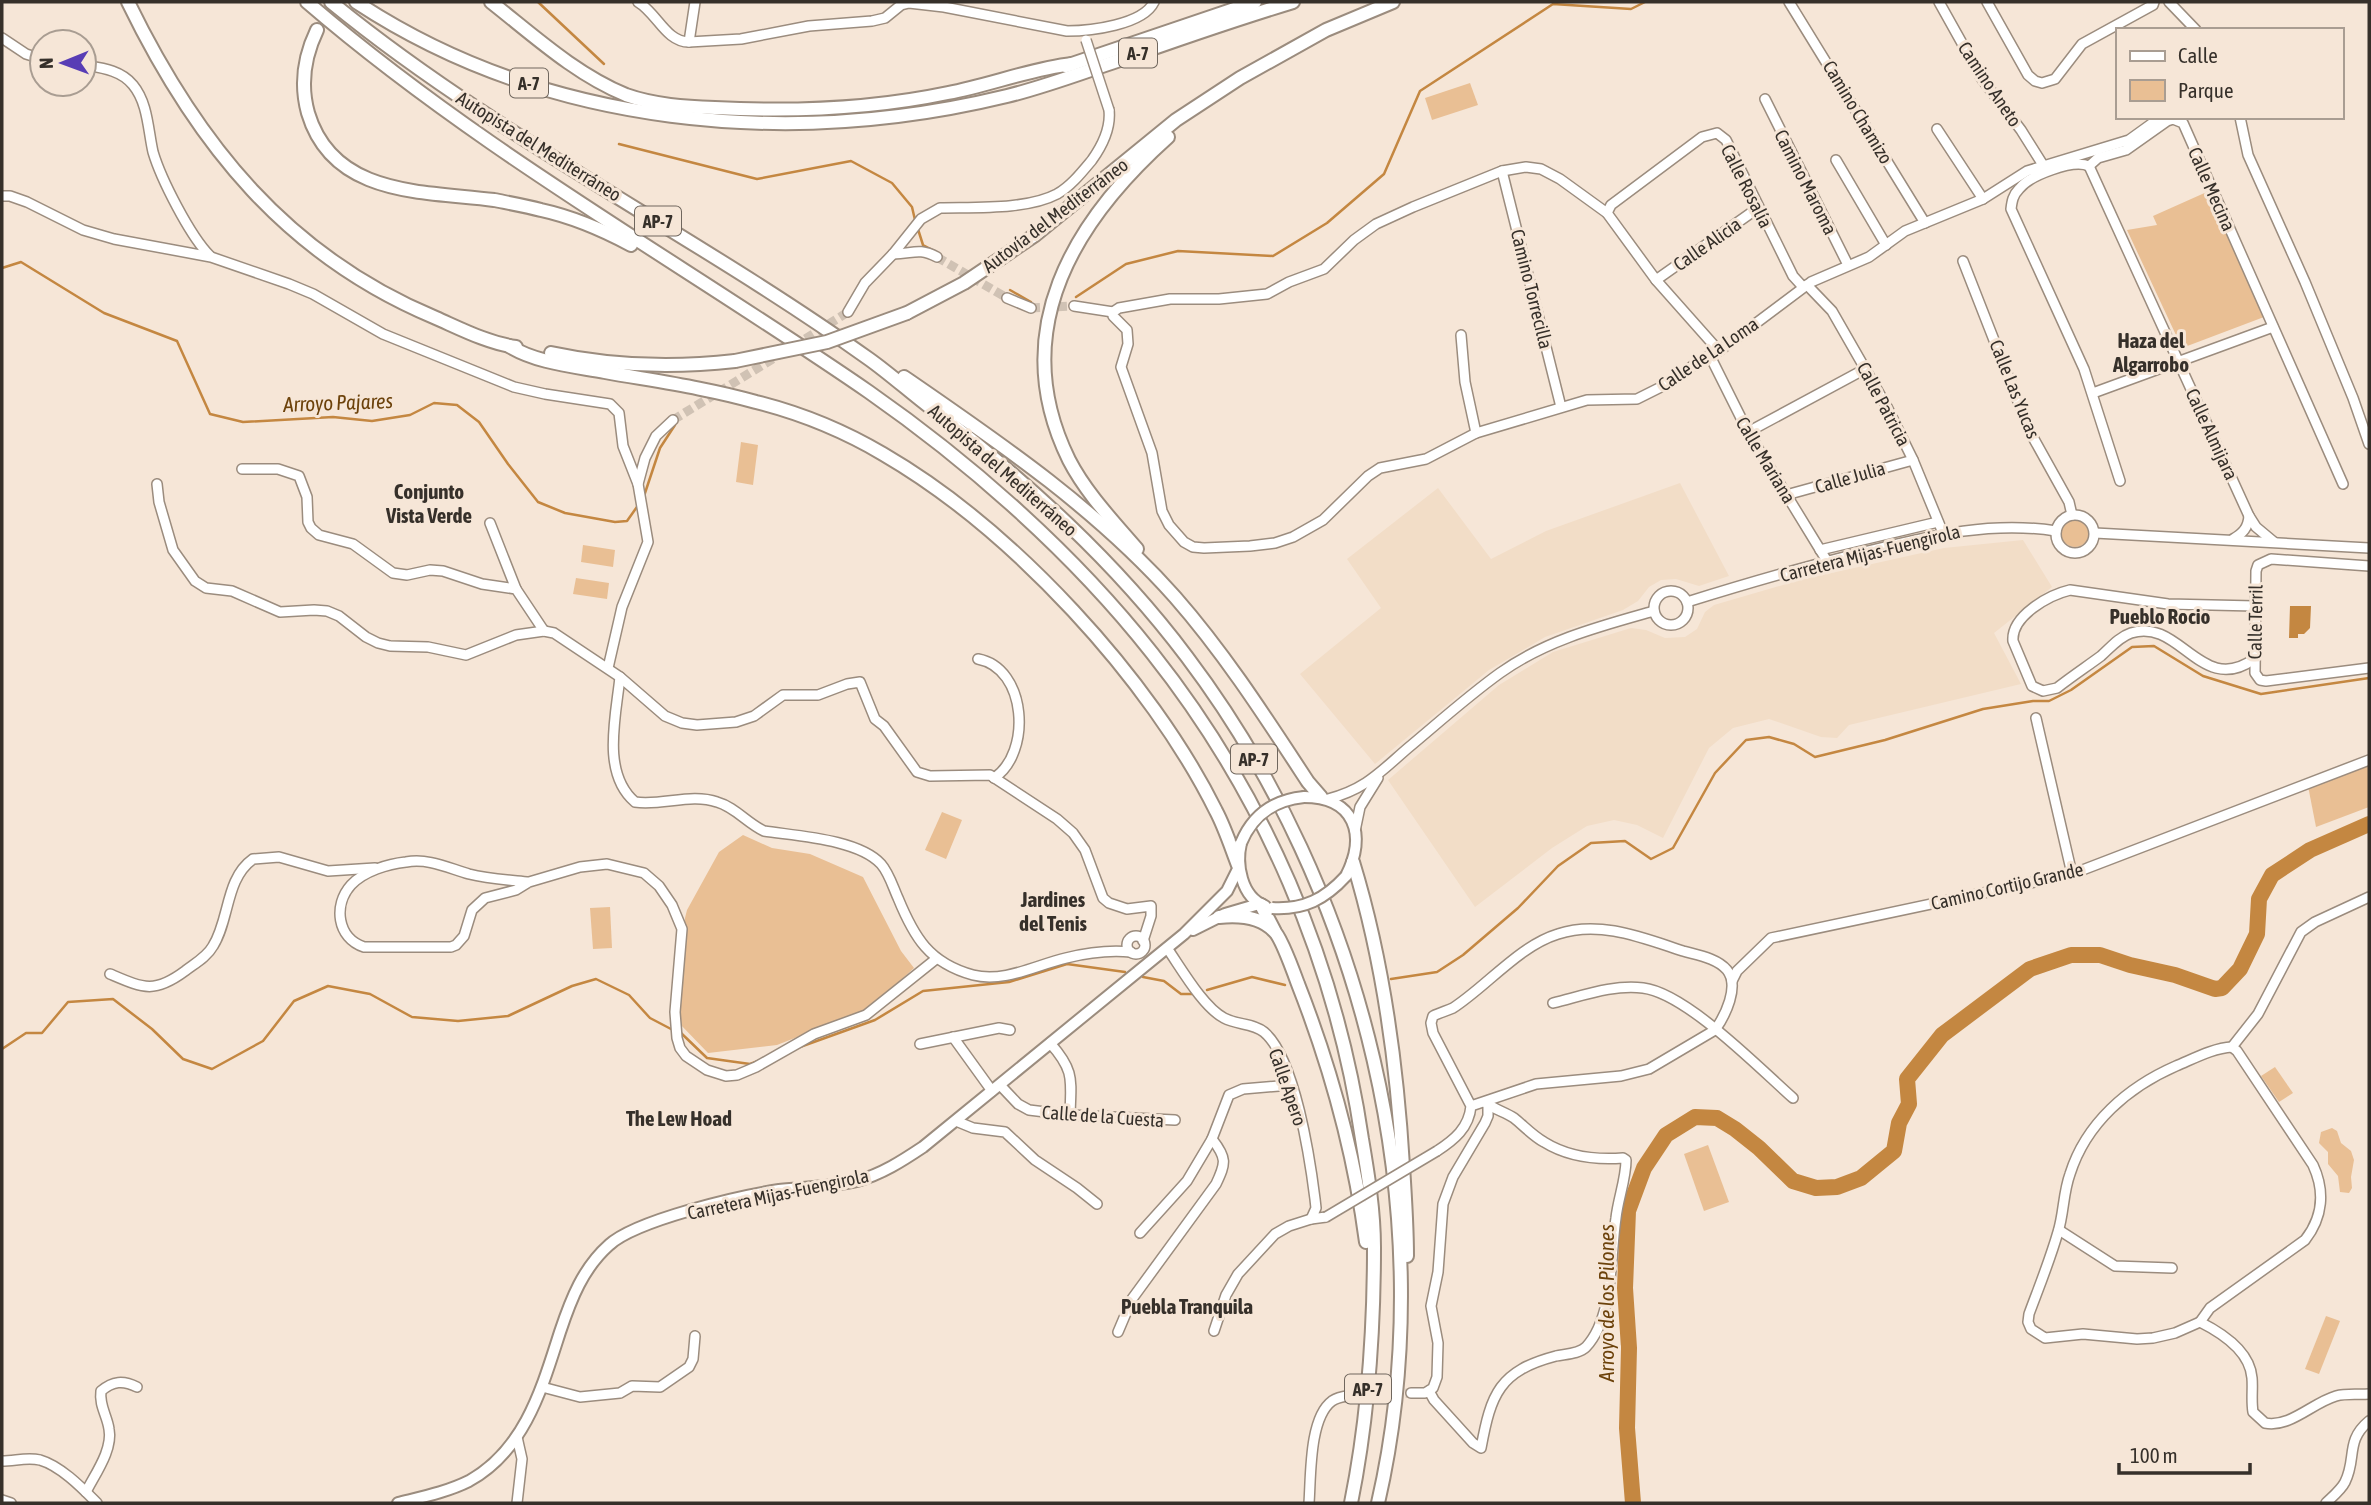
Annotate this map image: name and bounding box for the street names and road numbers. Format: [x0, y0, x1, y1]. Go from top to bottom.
street label: Camino Aneto [1954, 37, 2026, 131]
road number: A-7 [1119, 38, 1157, 68]
street label: Camino Chamizo [1819, 56, 1897, 168]
road number: A-7 [510, 68, 548, 98]
street label: Autopista del Mediterráneo [453, 86, 625, 206]
street label: Camino Maroma [1770, 126, 1842, 238]
street label: Calle Rosalía [1717, 141, 1777, 231]
street label: Calle Mecina [2184, 144, 2240, 234]
street label: Autovía del Mediterráneo [978, 153, 1132, 277]
road number: AP-7 [635, 206, 681, 236]
street label: Calle Alicia [1669, 213, 1745, 275]
street label: Camino Torrecilla [1507, 227, 1557, 351]
street label: Calle de La Loma [1654, 312, 1762, 396]
street label: Calle Las Yucas [1985, 337, 2045, 442]
street label: Calle Patricia [1853, 358, 1915, 450]
street label: Calle Almijara [2181, 385, 2243, 483]
street label: Autopista del Mediterráneo [924, 399, 1082, 541]
street label: Calle Mariana [1732, 413, 1800, 507]
street label: Calle Julia [1812, 457, 1888, 497]
street label: Carretera Mijas-Fuengirola [1778, 520, 1962, 586]
street label: Calle Terril [2243, 584, 2267, 660]
road number: AP-7 [1231, 744, 1277, 774]
street label: Camino Cortijo Grande [1929, 858, 2085, 914]
street label: Calle Apero [1265, 1046, 1311, 1128]
street label: Calle de la Cuesta [1041, 1101, 1165, 1131]
street label: Carretera Mijas-Fuengirola [685, 1164, 871, 1224]
road number: AP-7 [1345, 1374, 1391, 1404]

